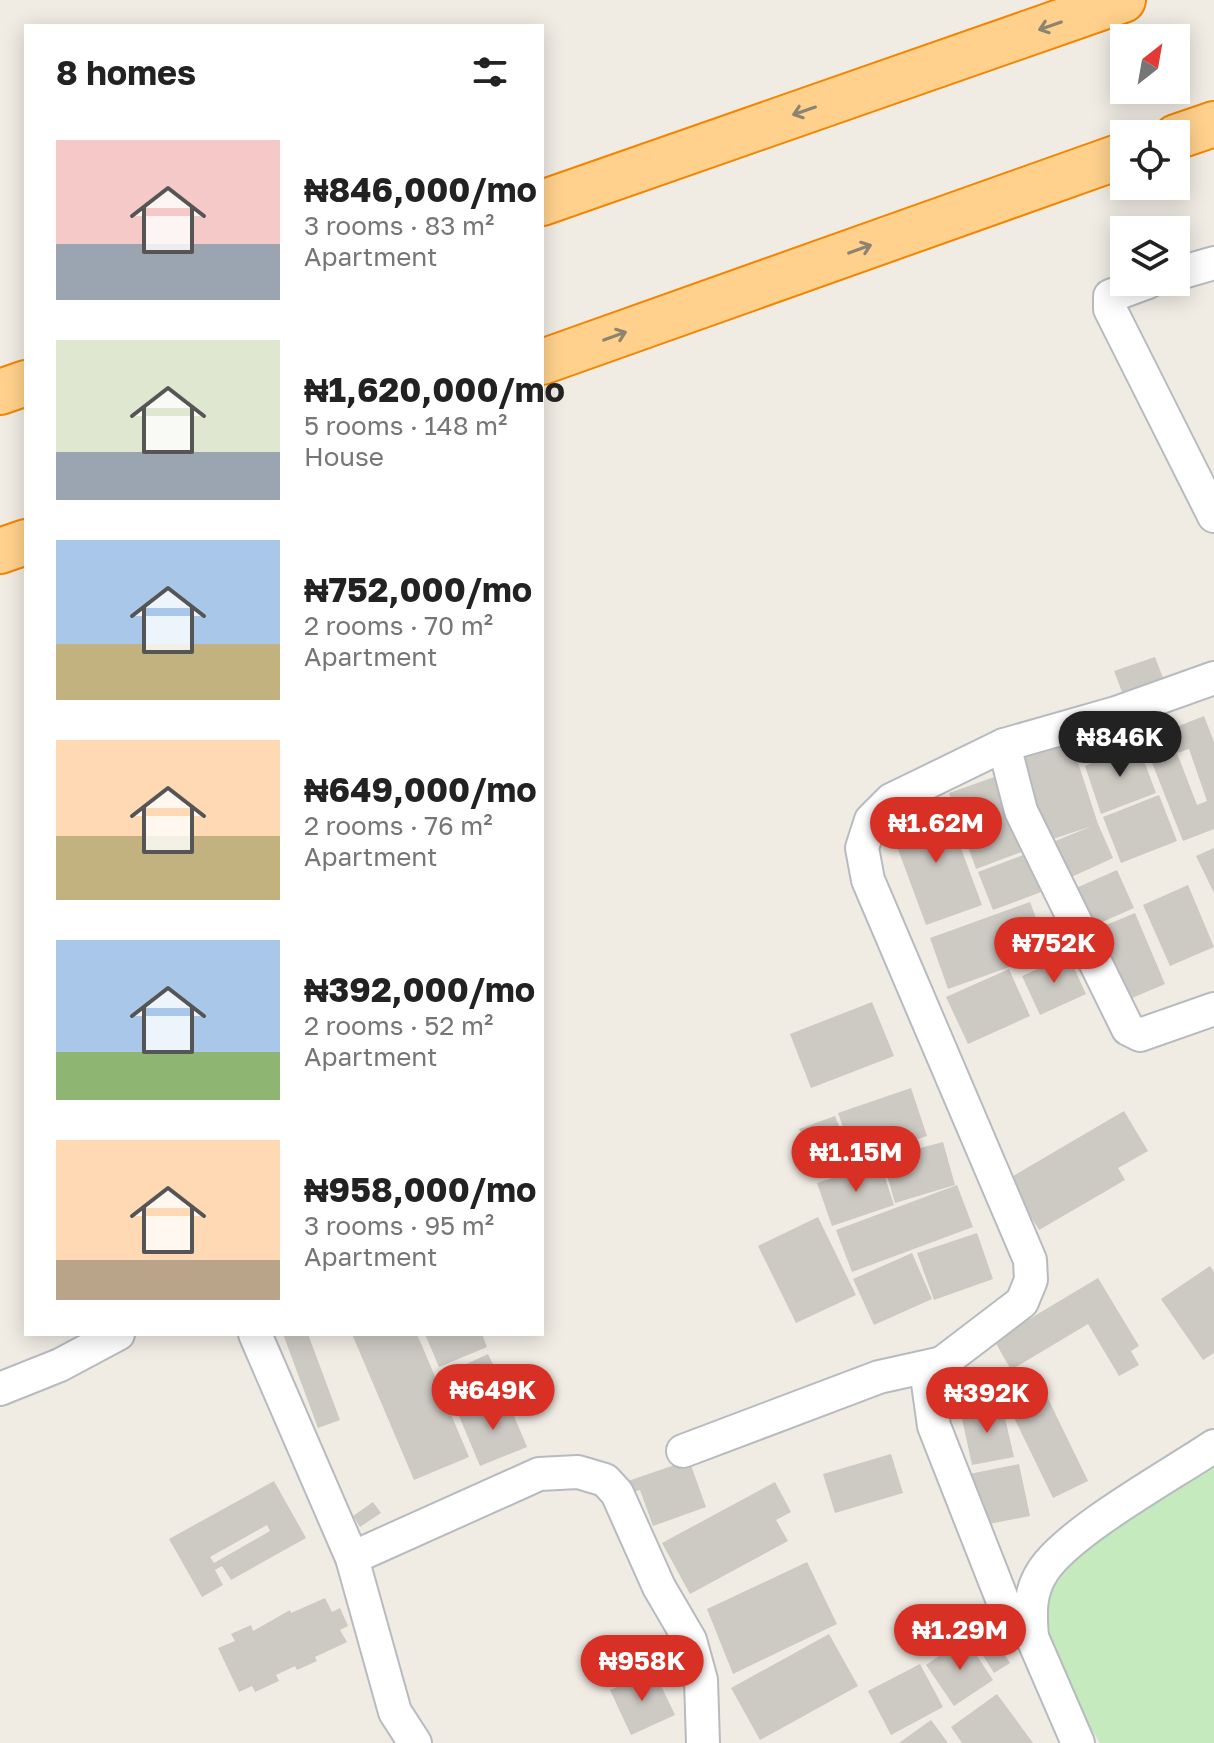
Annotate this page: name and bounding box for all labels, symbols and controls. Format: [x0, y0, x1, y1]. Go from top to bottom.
one-way arrow [1038, 19, 1063, 34]
north arrow [1110, 24, 1190, 104]
map controls [1110, 24, 1190, 296]
icon: filters [468, 50, 512, 94]
text: 8 homes [56, 52, 196, 92]
one-way arrow [792, 105, 817, 120]
button: locate [1110, 120, 1190, 200]
text: ₦846,000/mo [304, 169, 537, 209]
icon: home [120, 172, 216, 268]
text: 3 rooms · 83 m² [304, 210, 494, 241]
button: layers [1110, 216, 1190, 296]
text: Apartment [304, 241, 437, 272]
one-way arrow [848, 241, 872, 255]
one-way arrow [603, 328, 627, 342]
text: ₦1,620,000/mo [304, 369, 565, 409]
icon: home [120, 372, 216, 468]
text: 5 rooms · 148 m² [304, 410, 507, 441]
text: House [304, 441, 384, 472]
text: ₦752,000/mo [304, 569, 532, 609]
icon: home [120, 572, 216, 668]
text: 2 rooms · 70 m² [304, 610, 493, 641]
text: Apartment [304, 641, 437, 672]
pin: ₦846K [1064, 711, 1176, 779]
text: ₦846K [1076, 721, 1164, 752]
text: ₦649,000/mo [304, 769, 537, 809]
icon: home [120, 772, 216, 868]
pin: ₦1.62M [871, 797, 1001, 865]
text: ₦1.62M [888, 807, 984, 838]
text: 2 rooms · 76 m² [304, 810, 493, 841]
text: Apartment [304, 841, 437, 872]
pin: ₦752K [998, 917, 1110, 985]
text: ₦752K [1012, 927, 1096, 958]
text: ₦392,000/mo [304, 969, 535, 1009]
icon: home [120, 972, 216, 1068]
text: 2 rooms · 52 m² [304, 1010, 493, 1041]
text: Apartment [304, 1041, 437, 1072]
pin: ₦1.15M [791, 1126, 921, 1194]
text: ₦1.15M [810, 1136, 902, 1167]
text: ₦958,000/mo [304, 1169, 536, 1209]
icon: home [120, 1172, 216, 1268]
text: 3 rooms · 95 m² [304, 1210, 494, 1241]
text: Apartment [304, 1241, 437, 1272]
pin: ₦649K [437, 1364, 549, 1432]
pin: ₦392K [931, 1367, 1043, 1435]
text: ₦649K [450, 1374, 536, 1405]
text: ₦392K [944, 1377, 1030, 1408]
pin: ₦1.29M [895, 1604, 1025, 1672]
text: ₦1.29M [912, 1614, 1008, 1645]
pin: ₦958K [586, 1635, 698, 1703]
text: ₦958K [599, 1645, 685, 1676]

